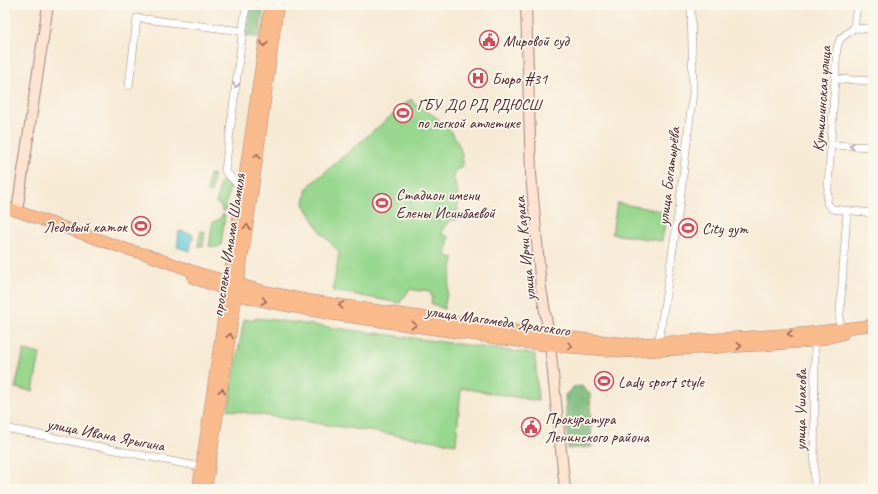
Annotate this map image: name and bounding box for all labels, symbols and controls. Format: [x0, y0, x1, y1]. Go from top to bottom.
public building icon: Мировой суд [478, 29, 500, 51]
place label: Мировой суд [503, 31, 571, 51]
one-way arrow [260, 40, 269, 47]
street label: Кутишинская улица [808, 44, 836, 153]
hospital icon: Бюро #31 [467, 67, 489, 89]
place label: Бюро #31 [492, 69, 548, 89]
one-way arrow [232, 82, 241, 88]
place label: ГБУ ДО РД РДЮСШ по легкой атлетике [417, 95, 543, 133]
sports icon: ГБУ ДО РД РДЮСШ по легкой атлетике [392, 102, 414, 124]
street label: улица Богатырёва [653, 125, 685, 227]
one-way arrow [849, 142, 855, 150]
one-way arrow [252, 153, 261, 159]
street label: проспект Имама Шамиля [208, 171, 250, 318]
place label: Стадион имени Елены Исинбаевой [396, 185, 496, 223]
sports icon: Стадион имени Елены Исинбаевой [371, 192, 393, 214]
street label: улица Ирчи Казака [509, 195, 541, 303]
sports icon: Ледовый каток [130, 215, 152, 237]
place label: Ледовый каток [44, 217, 128, 237]
sports icon: City gym [677, 217, 699, 239]
place label: City gym [702, 219, 749, 239]
one-way arrow [242, 224, 251, 230]
one-way arrow [261, 297, 268, 305]
one-way arrow [338, 301, 345, 310]
street label: улица Магомеда Ярагского [424, 301, 572, 341]
one-way arrow [411, 320, 417, 329]
one-way arrow [787, 329, 793, 338]
one-way arrow [225, 333, 234, 339]
one-way arrow [567, 342, 573, 351]
one-way arrow [736, 342, 742, 351]
street label: улица Ушакова [790, 368, 812, 452]
sports icon: Lady sport style [593, 370, 615, 392]
place label: Lady sport style [618, 372, 705, 392]
one-way arrow [217, 388, 225, 394]
place label: Прокуратура Ленинского района [545, 409, 651, 447]
street label: улица Ивана Ярыгина [44, 414, 168, 456]
public building icon: Прокуратура Ленинского района [520, 416, 542, 438]

